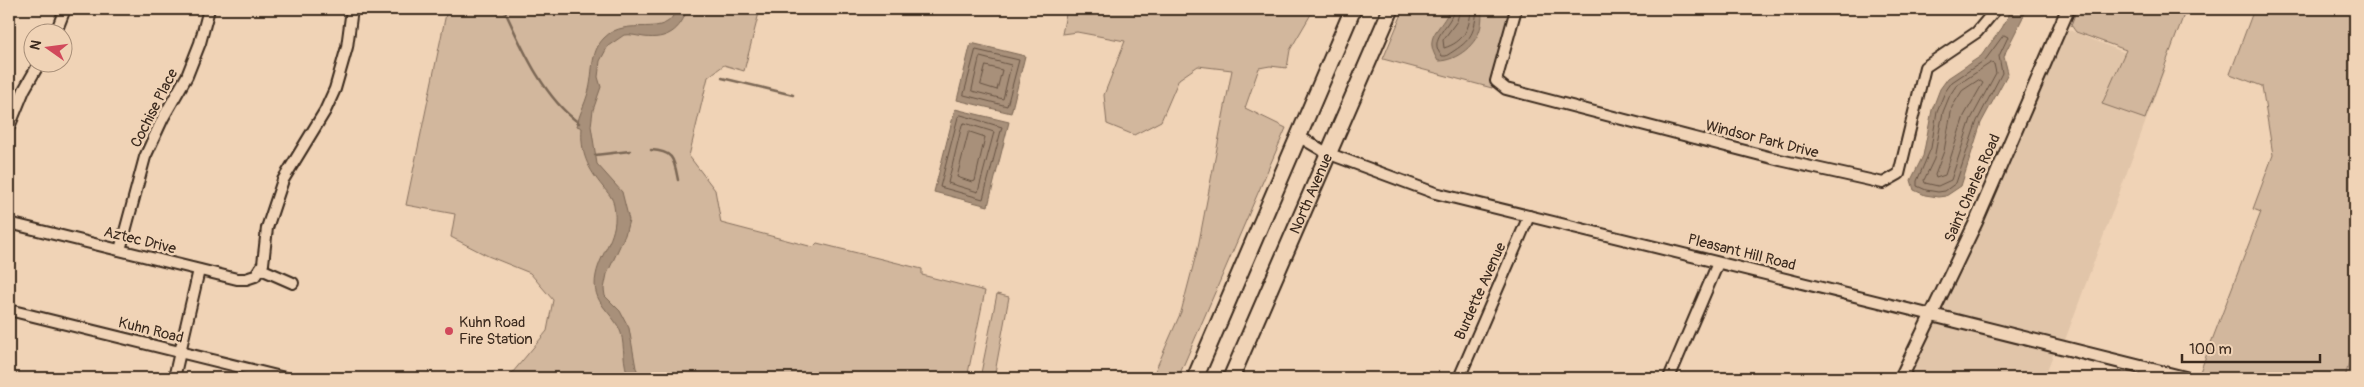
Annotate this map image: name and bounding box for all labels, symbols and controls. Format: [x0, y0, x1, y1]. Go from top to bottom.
north arrow [22, 22, 72, 72]
text: N [26, 38, 45, 52]
street label: Cochise Place [126, 65, 183, 151]
street label: Windsor Park Drive [1703, 116, 1821, 163]
street label: Saint Charles Road [1940, 131, 2005, 245]
street label: North Avenue [1286, 150, 1337, 237]
street label: Aztec Drive [102, 222, 179, 259]
street label: Pleasant Hill Road [1686, 230, 1798, 275]
street label: Burdette Avenue [1450, 239, 1511, 343]
street label: Kuhn Road [116, 313, 185, 348]
place label: Kuhn Road Fire Station [459, 313, 533, 349]
marker: Kuhn Road Fire Station [443, 325, 455, 337]
scale bar [2182, 332, 2319, 364]
text: 100 m [2189, 340, 2232, 359]

